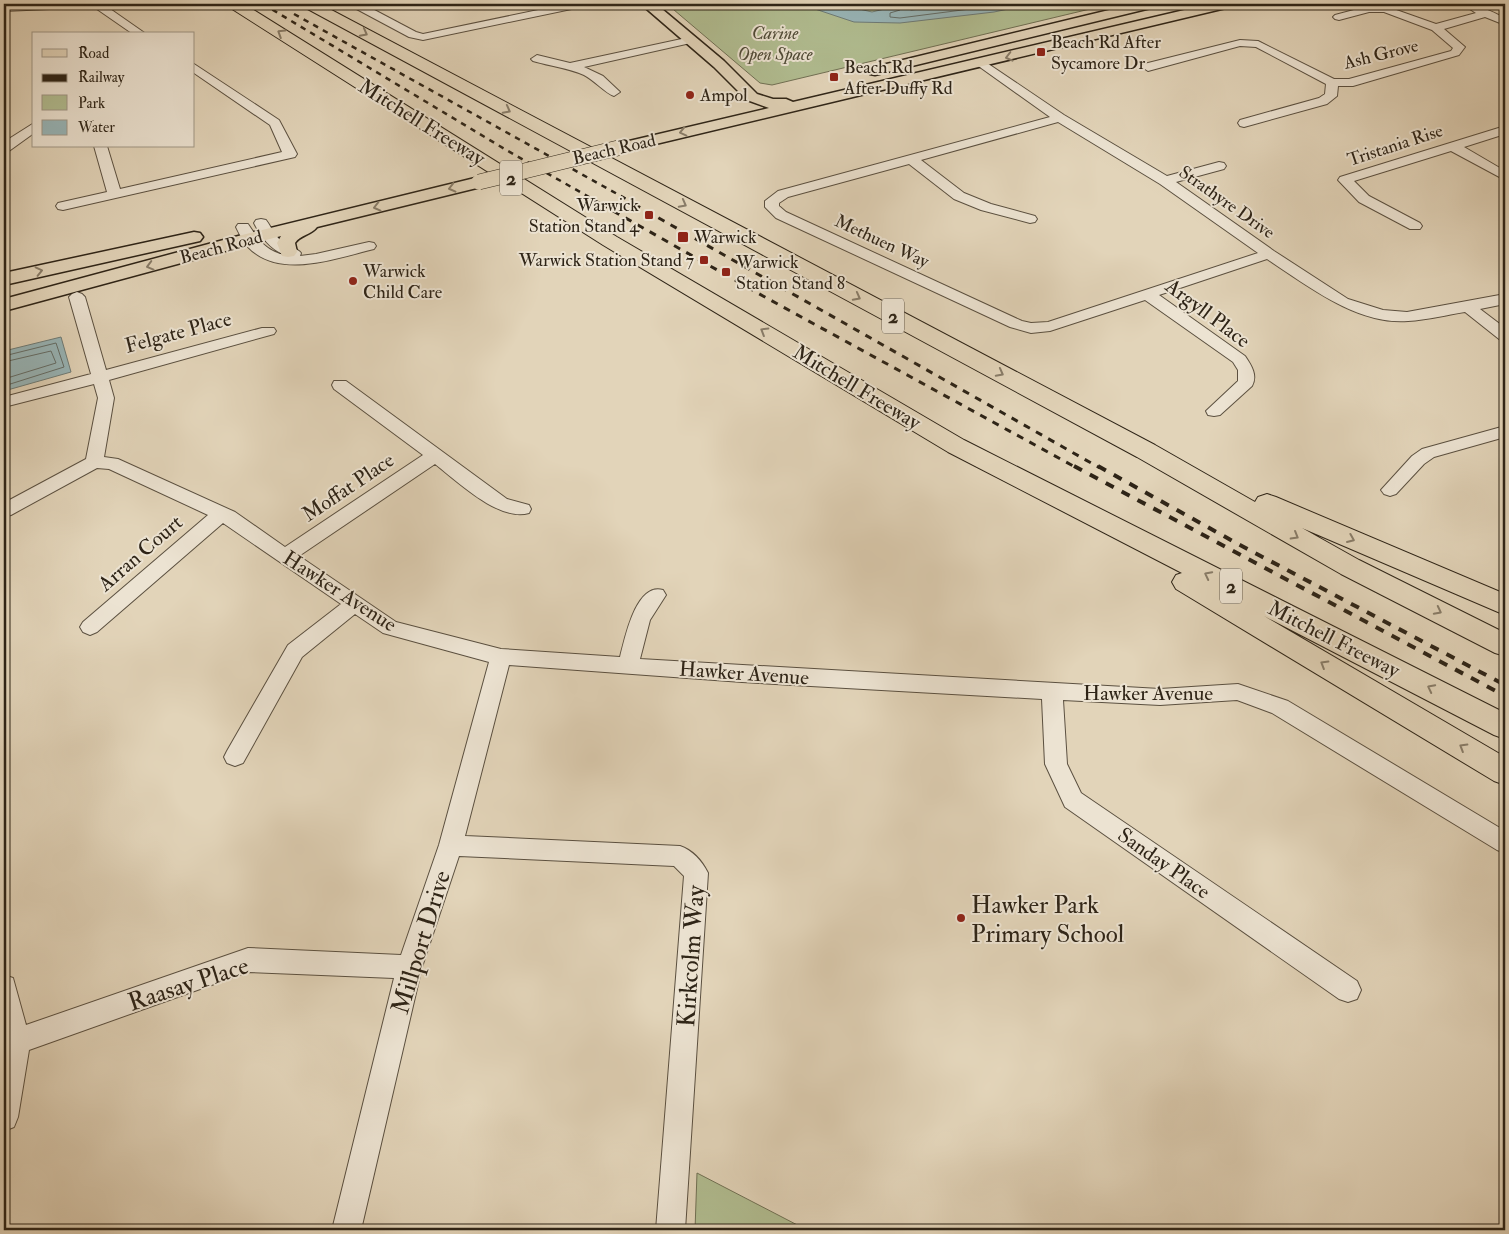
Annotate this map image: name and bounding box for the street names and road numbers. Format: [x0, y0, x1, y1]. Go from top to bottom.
street label: Ash Grove [1340, 34, 1421, 75]
street label: Mitchell Freeway [353, 73, 491, 173]
street label: Tristania Rise [1345, 119, 1446, 172]
street label: Beach Road [570, 129, 658, 170]
road number: 2 [500, 160, 522, 196]
street label: Strathyre Drive [1174, 161, 1280, 244]
street label: Methuen Way [831, 210, 934, 274]
street label: Beach Road [177, 225, 265, 270]
street label: Argyll Place [1159, 272, 1256, 354]
road number: 2 [882, 298, 904, 334]
street label: Felgate Place [122, 305, 235, 360]
street label: Mitchell Freeway [788, 339, 926, 437]
street label: Moffat Place [297, 447, 400, 528]
street label: Arran Court [92, 509, 189, 598]
street label: Hawker Avenue [278, 545, 402, 638]
road number: 2 [1220, 568, 1242, 604]
street label: Mitchell Freeway [1263, 595, 1405, 685]
street label: Hawker Avenue [678, 655, 810, 692]
street label: Hawker Avenue [1083, 680, 1213, 707]
street label: Sanday Place [1112, 822, 1215, 905]
street label: Millport Drive [385, 867, 458, 1018]
street label: Kirkcolm Way [671, 883, 712, 1028]
street label: Raasay Place [124, 950, 253, 1019]

